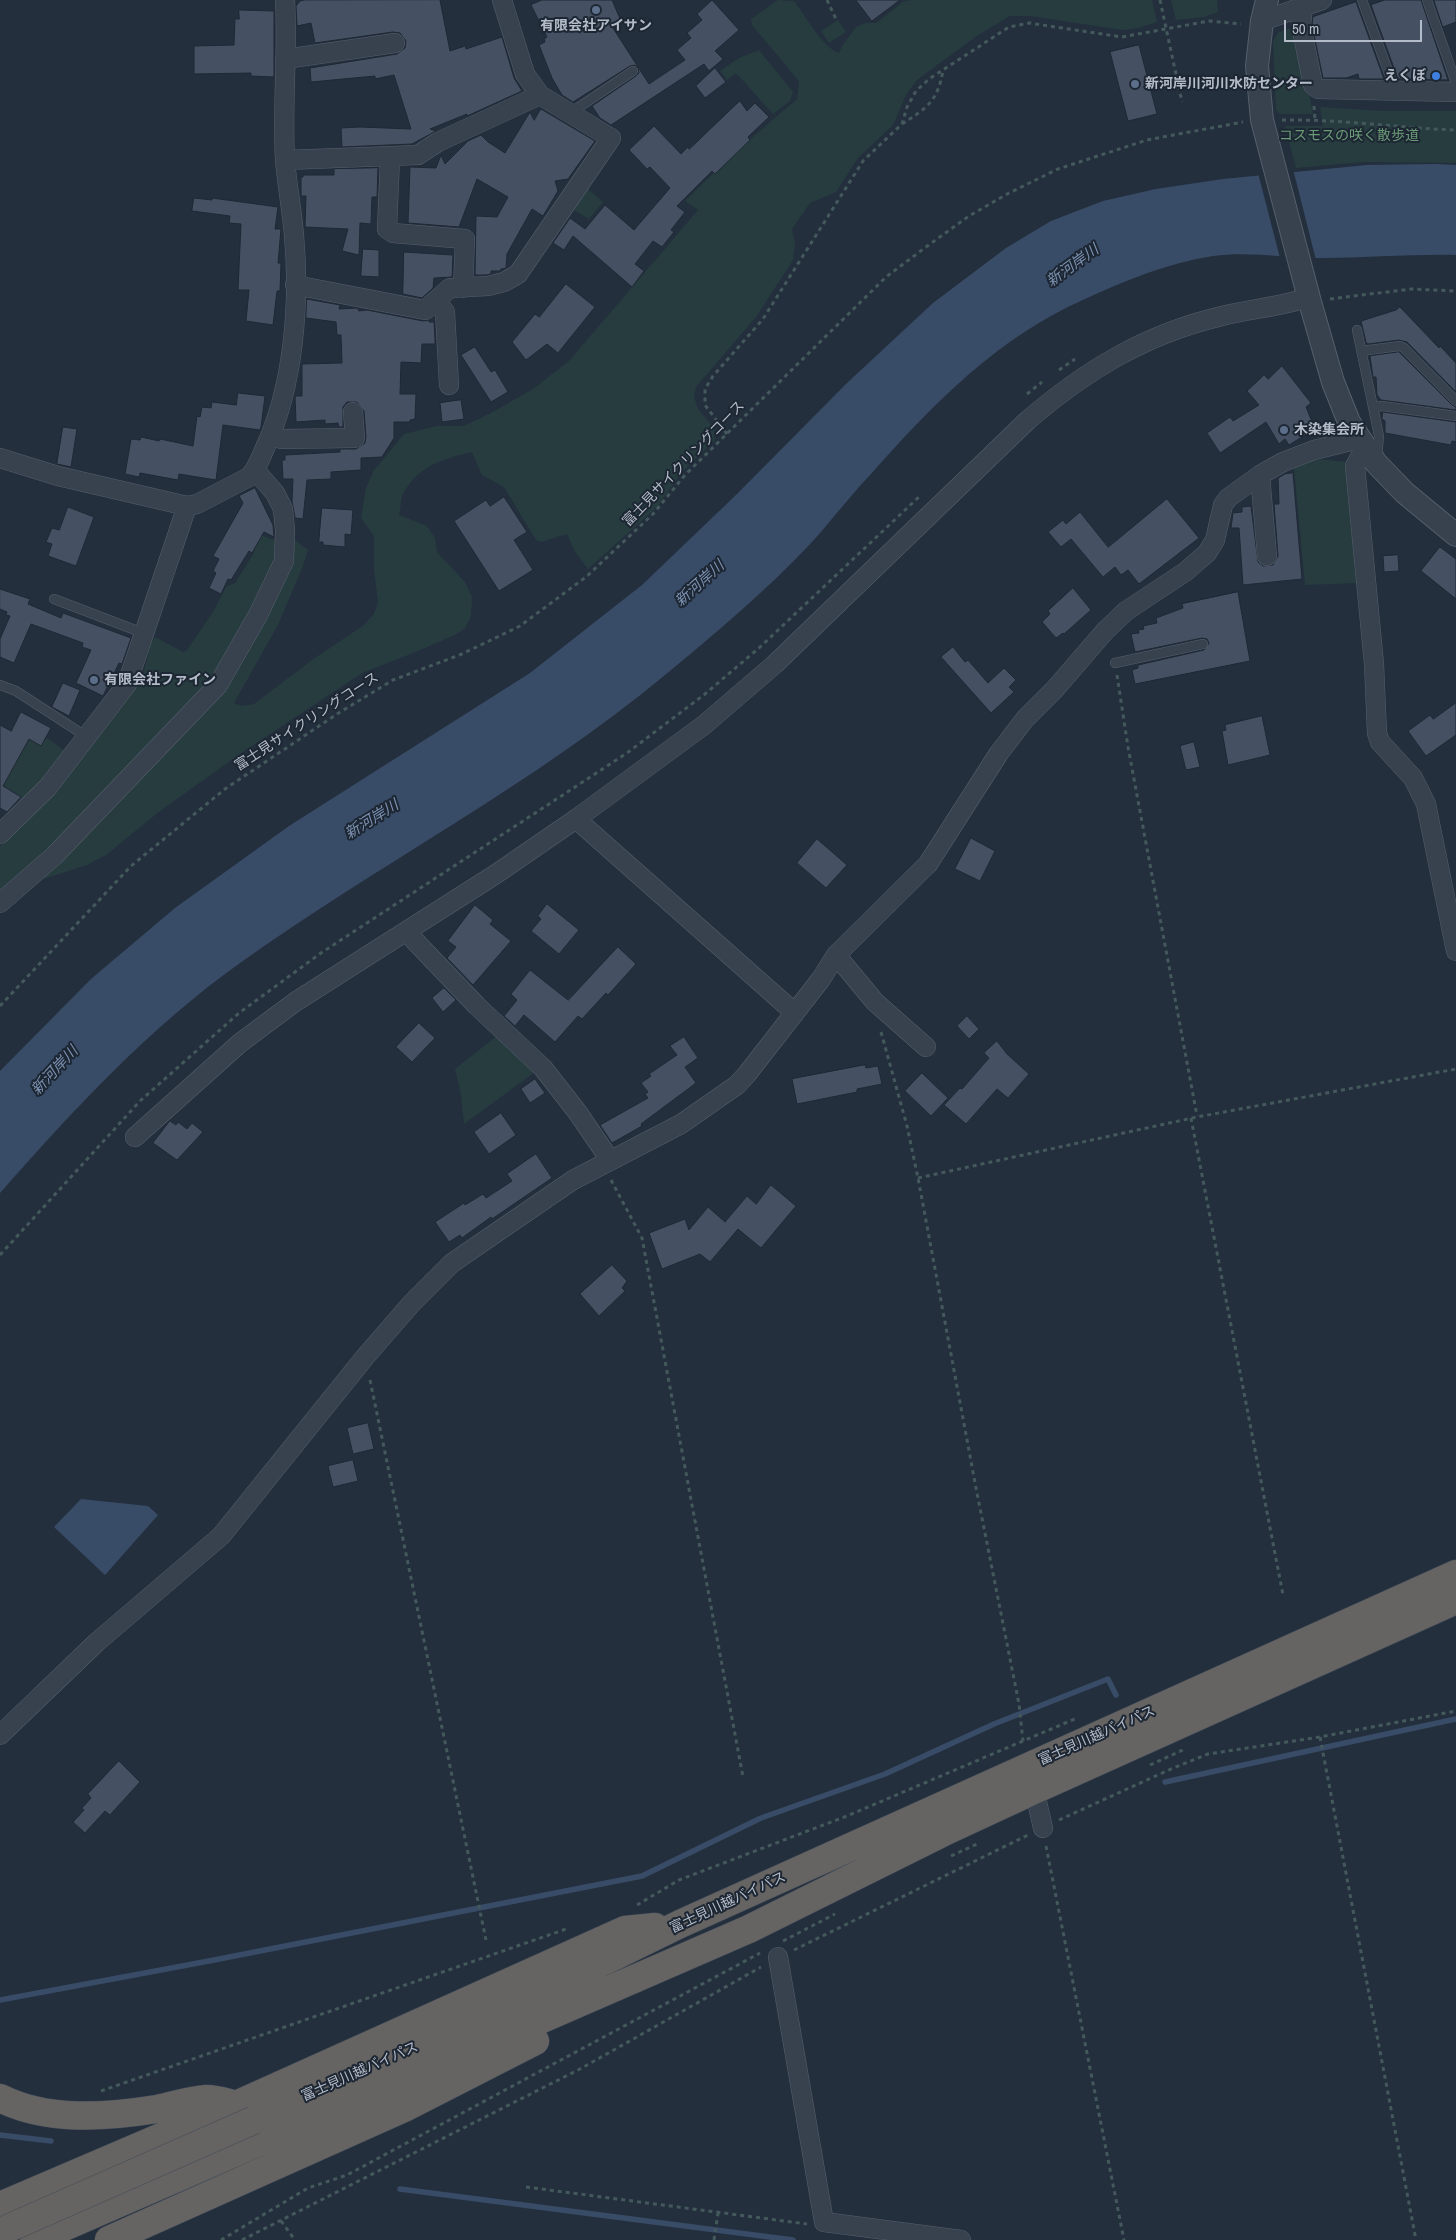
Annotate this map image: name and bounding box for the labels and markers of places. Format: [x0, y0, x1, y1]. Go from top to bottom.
marker: 有限会社アイサン [590, 4, 602, 16]
place label: 有限会社アイサン [540, 18, 652, 34]
place label: えくぼ [1384, 68, 1426, 84]
marker: えくぼ [1430, 70, 1442, 82]
place label: 新河岸川河川水防センター [1145, 76, 1313, 92]
marker: 新河岸川河川水防センター [1129, 78, 1141, 90]
place label: 木染集会所 [1294, 422, 1364, 438]
marker: 木染集会所 [1278, 424, 1290, 436]
place label: 有限会社ファイン [104, 672, 216, 688]
marker: 有限会社ファイン [88, 674, 100, 686]

